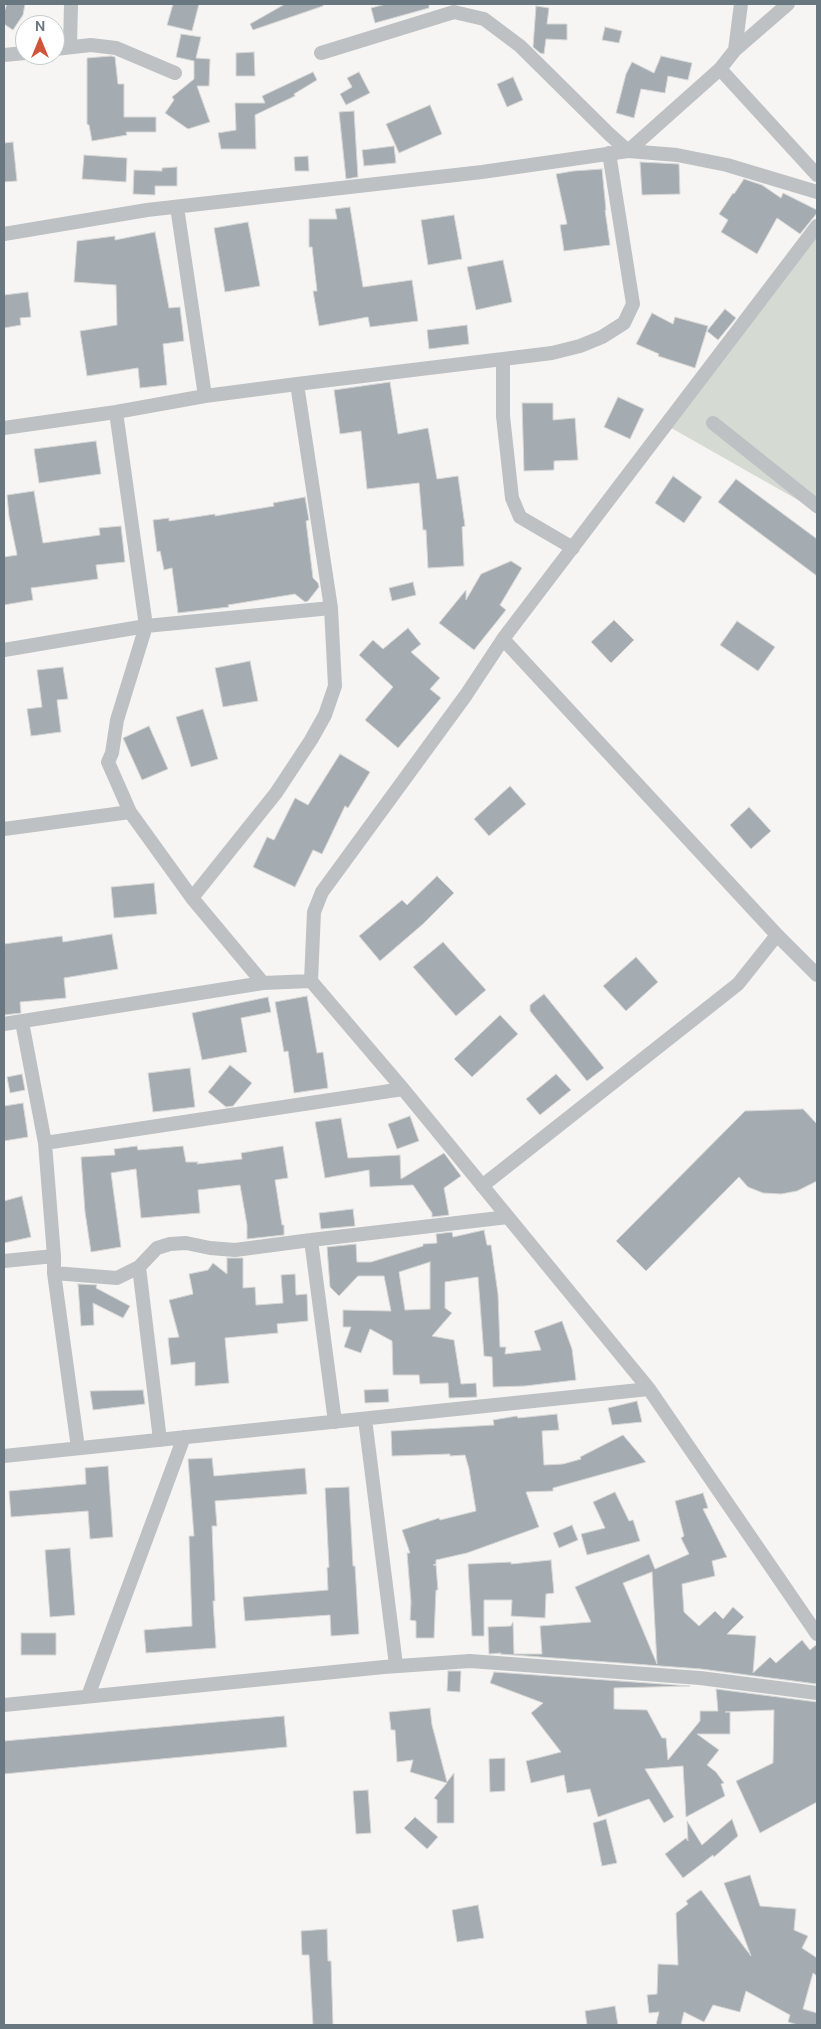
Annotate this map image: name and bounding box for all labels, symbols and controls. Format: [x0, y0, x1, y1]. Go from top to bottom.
north arrow [15, 15, 65, 65]
text: N [35, 17, 45, 35]

